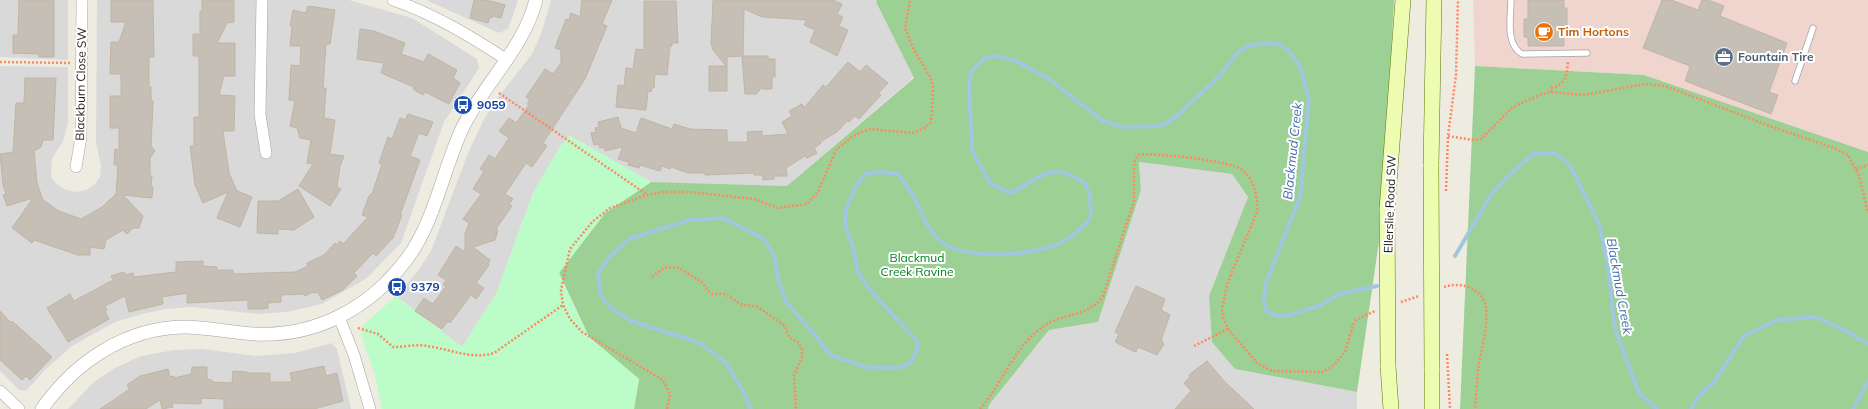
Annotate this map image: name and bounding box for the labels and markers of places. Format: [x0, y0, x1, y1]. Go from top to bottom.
cafe icon: Tim Hortons [1533, 21, 1555, 43]
place label: Tim Hortons [1558, 24, 1629, 39]
office icon: Fountain Tire [1713, 46, 1735, 68]
place label: Fountain Tire [1738, 49, 1814, 64]
bus stop icon: 9059 [452, 94, 474, 116]
place label: 9059 [477, 97, 506, 112]
bus stop icon: 9379 [386, 276, 408, 298]
place label: 9379 [411, 279, 440, 294]

